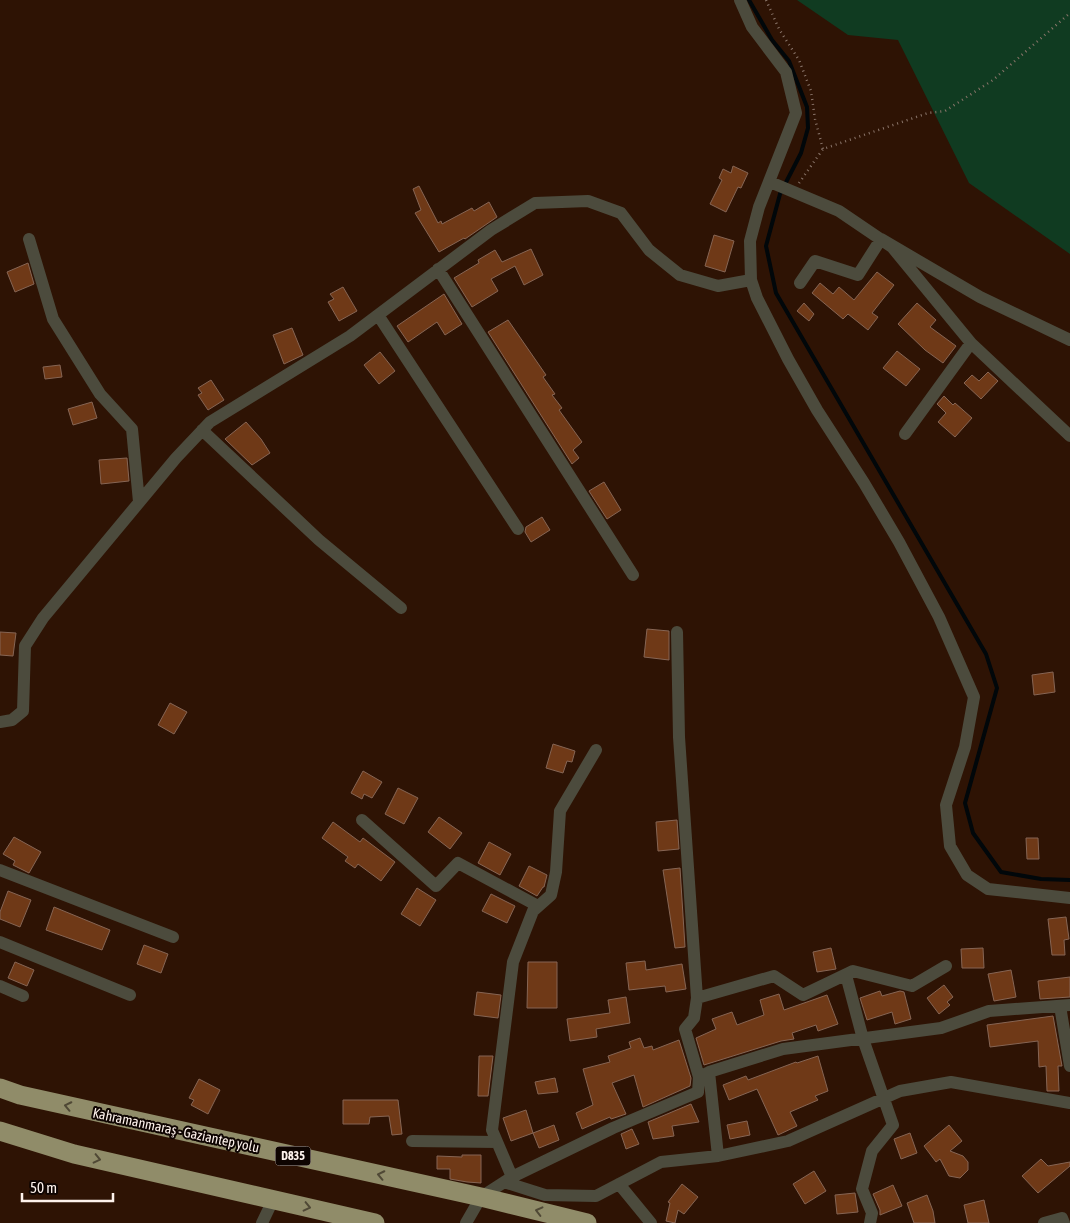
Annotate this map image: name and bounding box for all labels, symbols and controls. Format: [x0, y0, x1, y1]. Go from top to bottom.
one-way arrow [64, 1101, 73, 1112]
street label: Kahramanmaraş - Gaziantep yolu [91, 1105, 261, 1155]
road number: D835 [276, 1146, 310, 1166]
one-way arrow [93, 1153, 102, 1164]
scale bar [22, 1170, 114, 1202]
one-way arrow [376, 1170, 385, 1181]
text: 50 m [30, 1179, 57, 1196]
one-way arrow [302, 1201, 311, 1212]
one-way arrow [536, 1207, 544, 1217]

